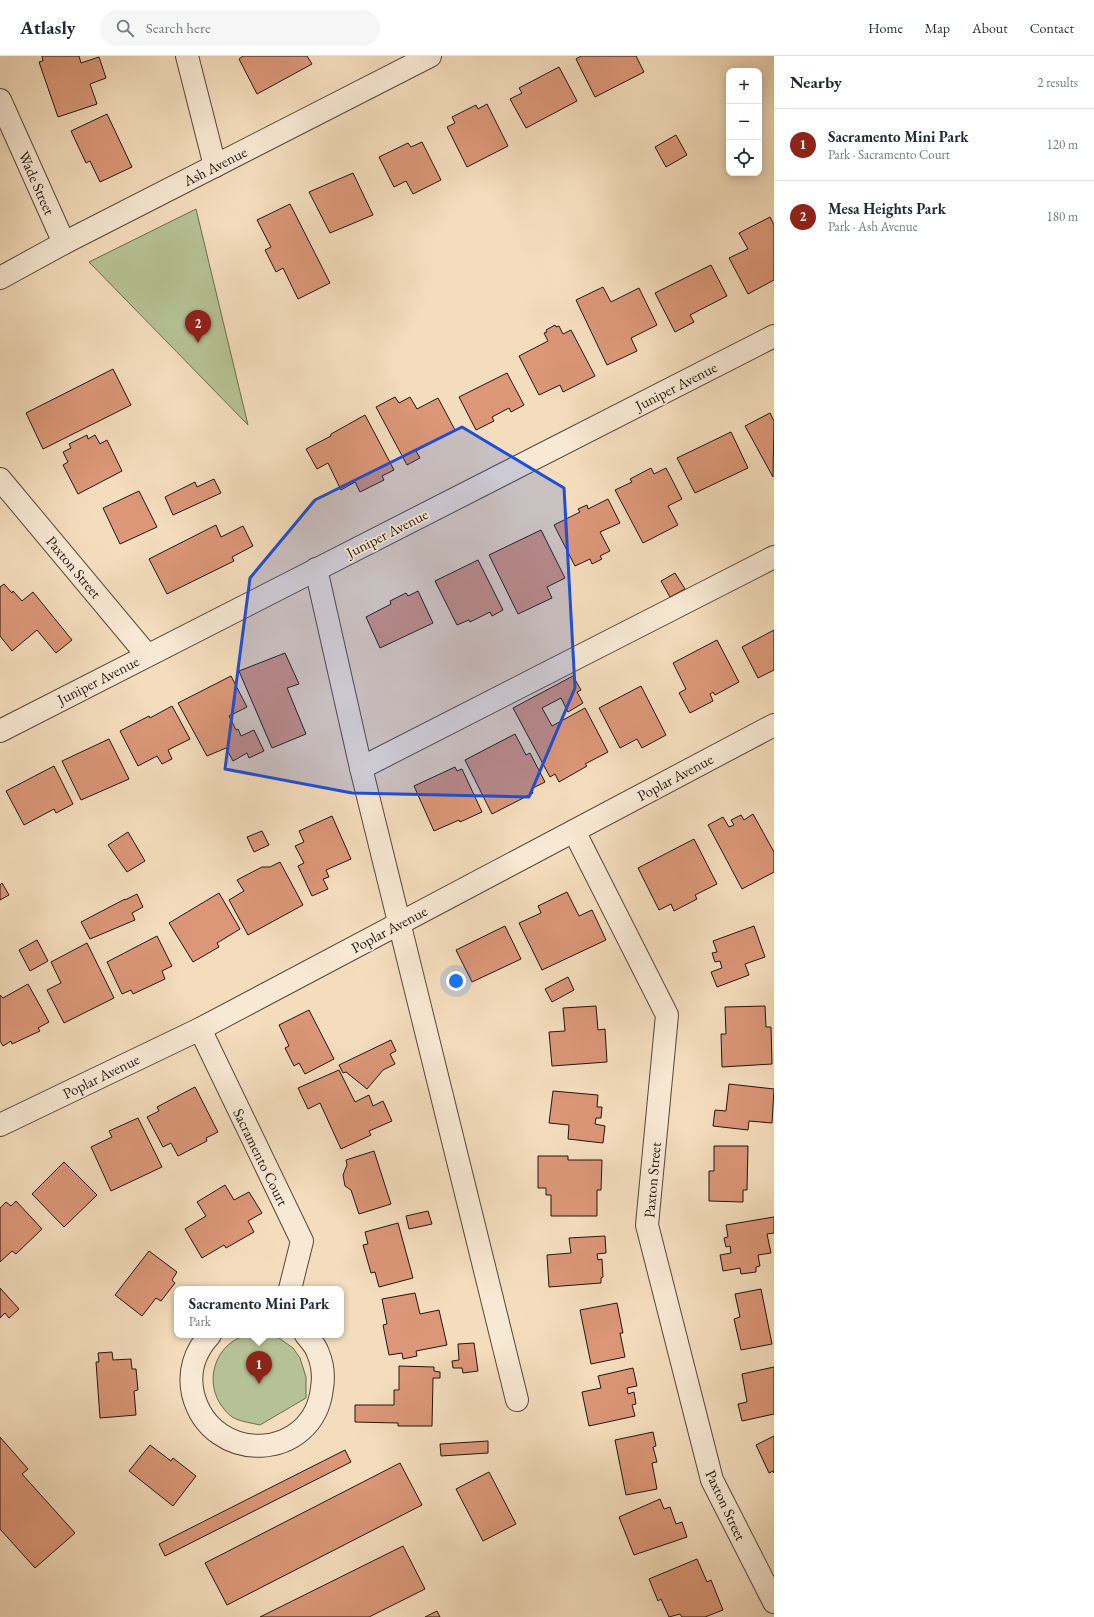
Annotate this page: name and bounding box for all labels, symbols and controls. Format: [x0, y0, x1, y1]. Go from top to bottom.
search box [100, 10, 380, 46]
text: Atlasly [20, 15, 76, 40]
icon: search [114, 17, 136, 39]
text: Search here [146, 18, 211, 37]
text: Home [868, 19, 903, 37]
text: Map [925, 19, 950, 37]
text: About [972, 19, 1008, 37]
text: Contact [1030, 19, 1074, 37]
map controls [726, 68, 762, 176]
button: + [726, 68, 762, 104]
text: Nearby [790, 71, 842, 93]
text: 2 results [1037, 74, 1078, 91]
button: − [726, 104, 762, 140]
text: Sacramento Mini Park [828, 127, 969, 146]
text: 1 [800, 136, 806, 153]
text: 120 m [1047, 136, 1078, 153]
button: locate [726, 140, 762, 176]
street label: Ash Avenue [179, 142, 250, 191]
text: Park · Sacramento Court [828, 146, 950, 163]
street label: Wade Street [15, 148, 60, 218]
text: Mesa Heights Park [828, 199, 946, 218]
text: 2 [800, 208, 806, 225]
text: 180 m [1047, 208, 1078, 225]
text: Park · Ash Avenue [828, 218, 918, 235]
pin: 2 [185, 310, 211, 343]
street label: Juniper Avenue [630, 357, 720, 416]
street label: Juniper Avenue [341, 504, 431, 563]
street label: Paxton Street [42, 532, 106, 602]
street label: Juniper Avenue [52, 651, 142, 710]
street label: Poplar Avenue [634, 749, 716, 805]
street label: Poplar Avenue [348, 901, 430, 957]
your location [446, 971, 466, 991]
street label: Poplar Avenue [59, 1049, 143, 1103]
street label: Sacramento Court [229, 1105, 293, 1209]
street label: Paxton Street [639, 1141, 665, 1219]
popup [174, 1286, 344, 1338]
text: Sacramento Mini Park [189, 1294, 329, 1313]
text: Park [189, 1313, 211, 1330]
pin: 1 [246, 1351, 272, 1384]
street label: Paxton Street [701, 1467, 751, 1544]

